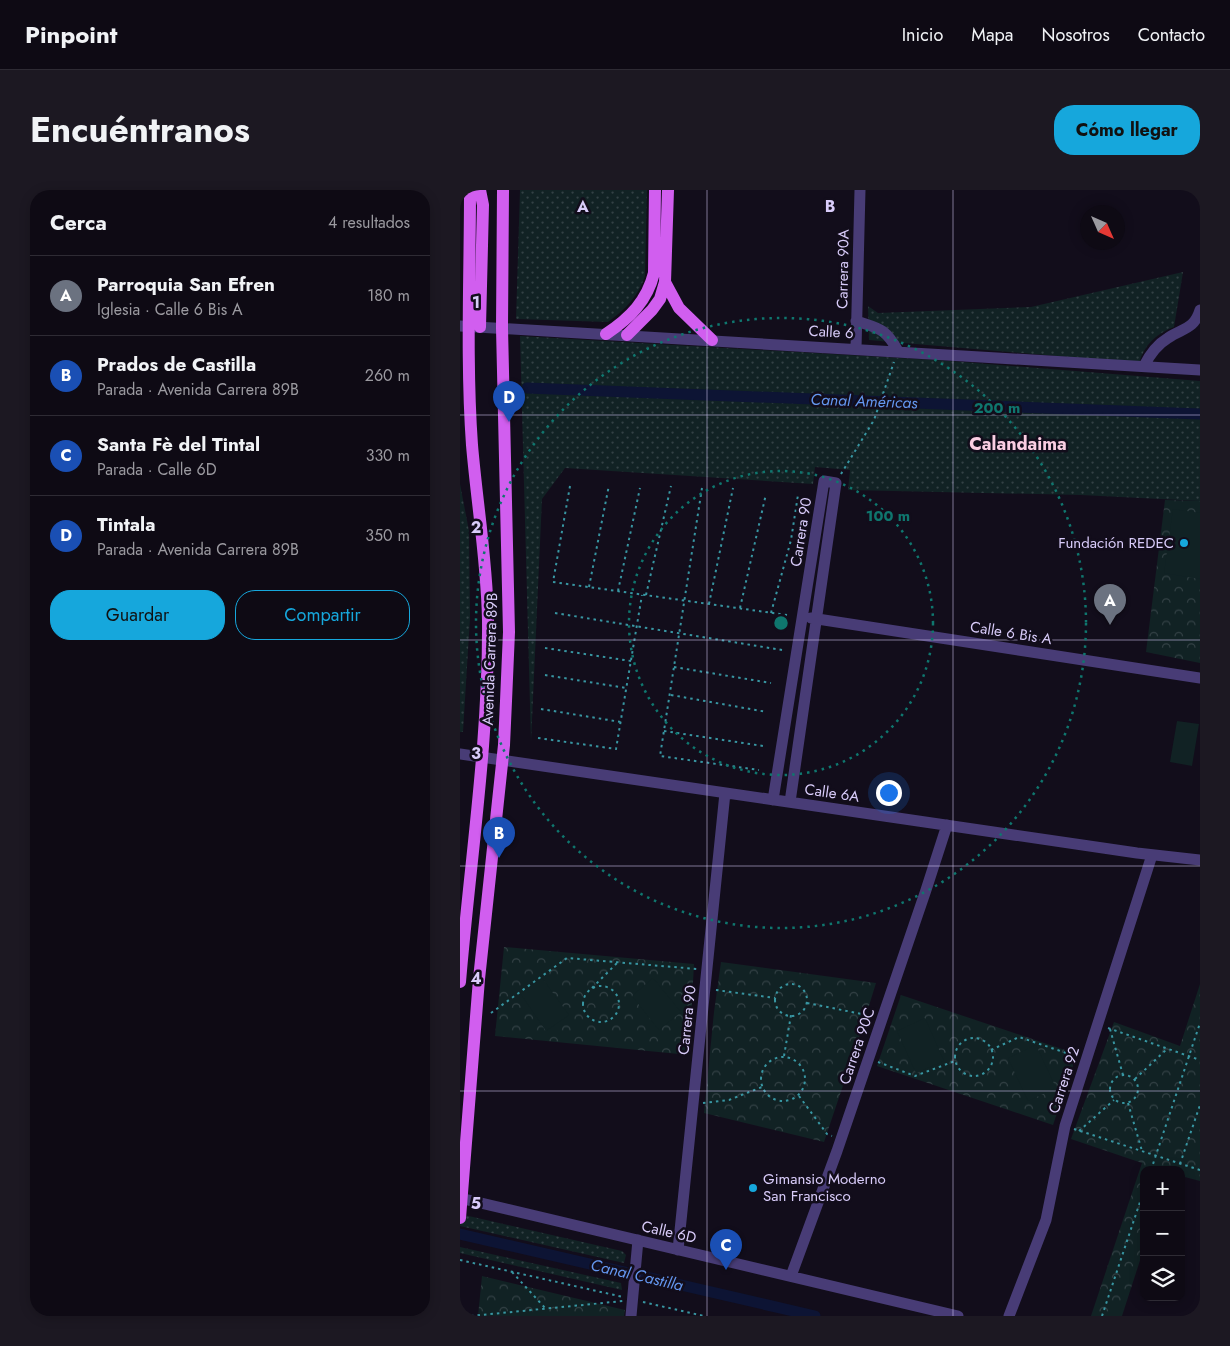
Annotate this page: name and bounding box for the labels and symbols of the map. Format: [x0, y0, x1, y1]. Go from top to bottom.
text: A [576, 195, 589, 218]
text: B [825, 195, 835, 218]
north arrow [1080, 205, 1125, 250]
street label: Carrera 90A [831, 229, 855, 309]
text: 1 [472, 291, 480, 314]
street label: Calle 6 [808, 320, 854, 344]
pin: D [493, 381, 525, 422]
water label: Canal Américas [810, 388, 919, 414]
text: 200 m [974, 397, 1020, 419]
district label: Calandaima [969, 431, 1067, 457]
street label: Carrera 90 [785, 496, 817, 568]
text: 100 m [866, 505, 910, 527]
text: 2 [471, 516, 481, 539]
place label: Fundación REDEC [1058, 532, 1174, 554]
marker: Fundación REDEC [1178, 537, 1190, 549]
pin: A [1094, 584, 1126, 625]
street label: Avenida Carrera 89B [477, 592, 503, 726]
centre of rings [772, 614, 790, 632]
street label: Calle 6 Bis A [969, 616, 1054, 650]
text: 3 [471, 742, 481, 765]
street label: Calle 6A [803, 778, 861, 808]
your location [876, 780, 902, 806]
pin: B [483, 817, 515, 858]
text: 4 [470, 967, 482, 990]
street label: Carrera 90 [672, 984, 702, 1056]
street label: Carrera 90C [834, 1005, 880, 1087]
street label: Carrera 92 [1043, 1044, 1085, 1116]
place label: Gimansio Moderno San Francisco [763, 1168, 886, 1207]
marker: Gimansio Moderno San Francisco [747, 1182, 759, 1194]
text: 5 [471, 1192, 481, 1215]
street label: Calle 6D [640, 1215, 698, 1249]
pin: C [710, 1229, 742, 1270]
water label: Canal Castilla [588, 1253, 686, 1297]

